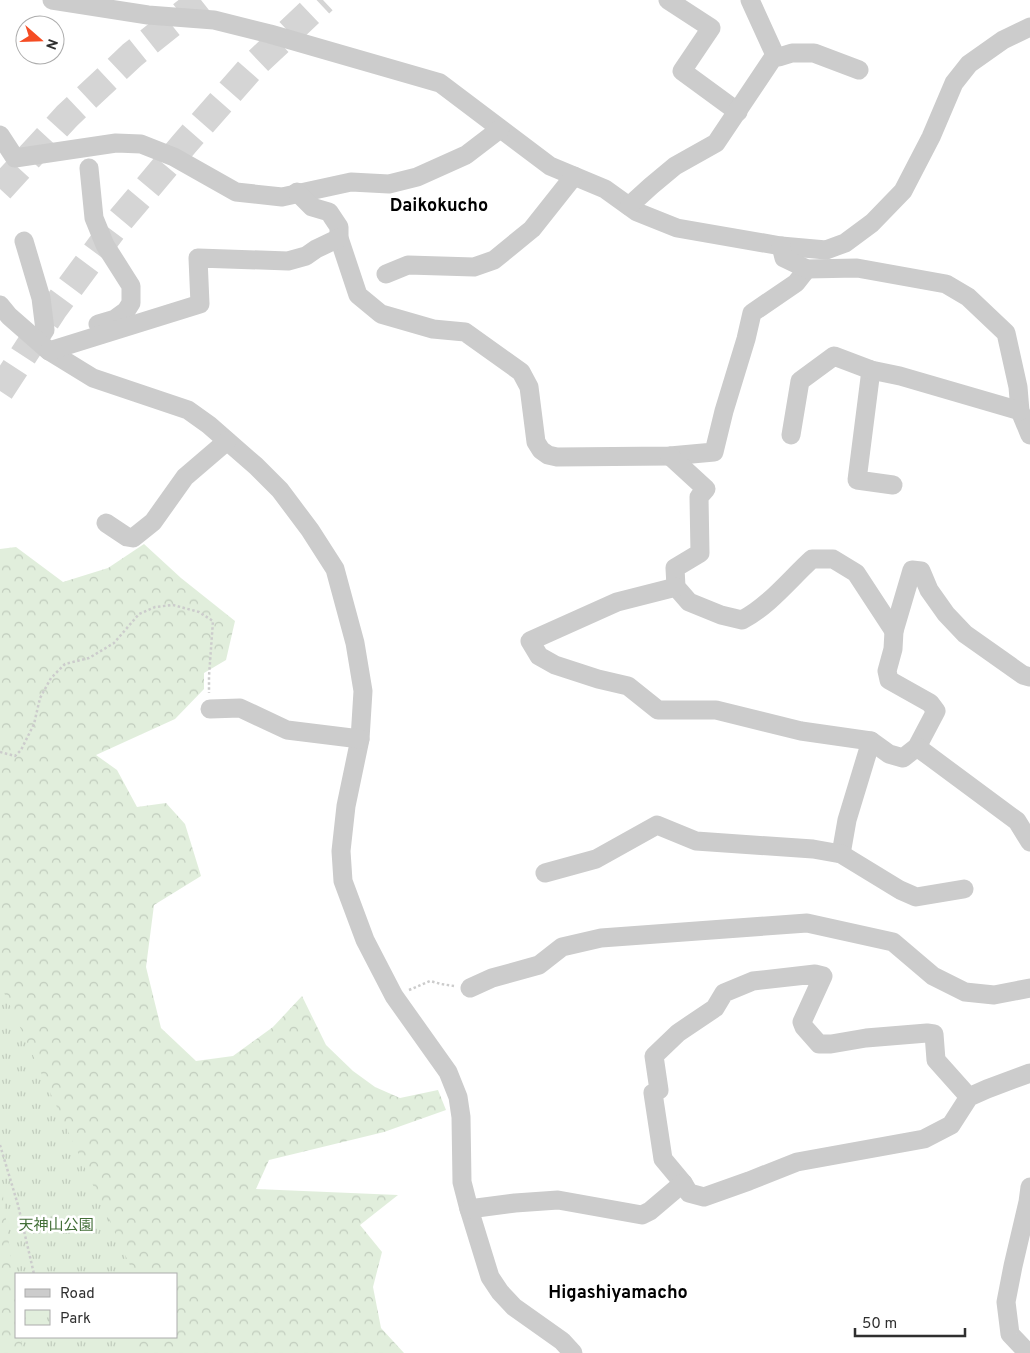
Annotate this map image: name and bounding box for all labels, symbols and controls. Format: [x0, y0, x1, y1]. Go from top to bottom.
north arrow [15, 15, 65, 65]
text: N [41, 36, 61, 52]
district label: Daikokucho [390, 195, 488, 218]
park label: 天神山公園 [18, 1217, 94, 1236]
legend [15, 1273, 178, 1338]
district label: Higashiyamacho [548, 1282, 688, 1305]
text: Road [60, 1285, 95, 1304]
scale bar [855, 1306, 965, 1338]
text: Park [60, 1310, 91, 1329]
text: 50 m [862, 1315, 897, 1334]

